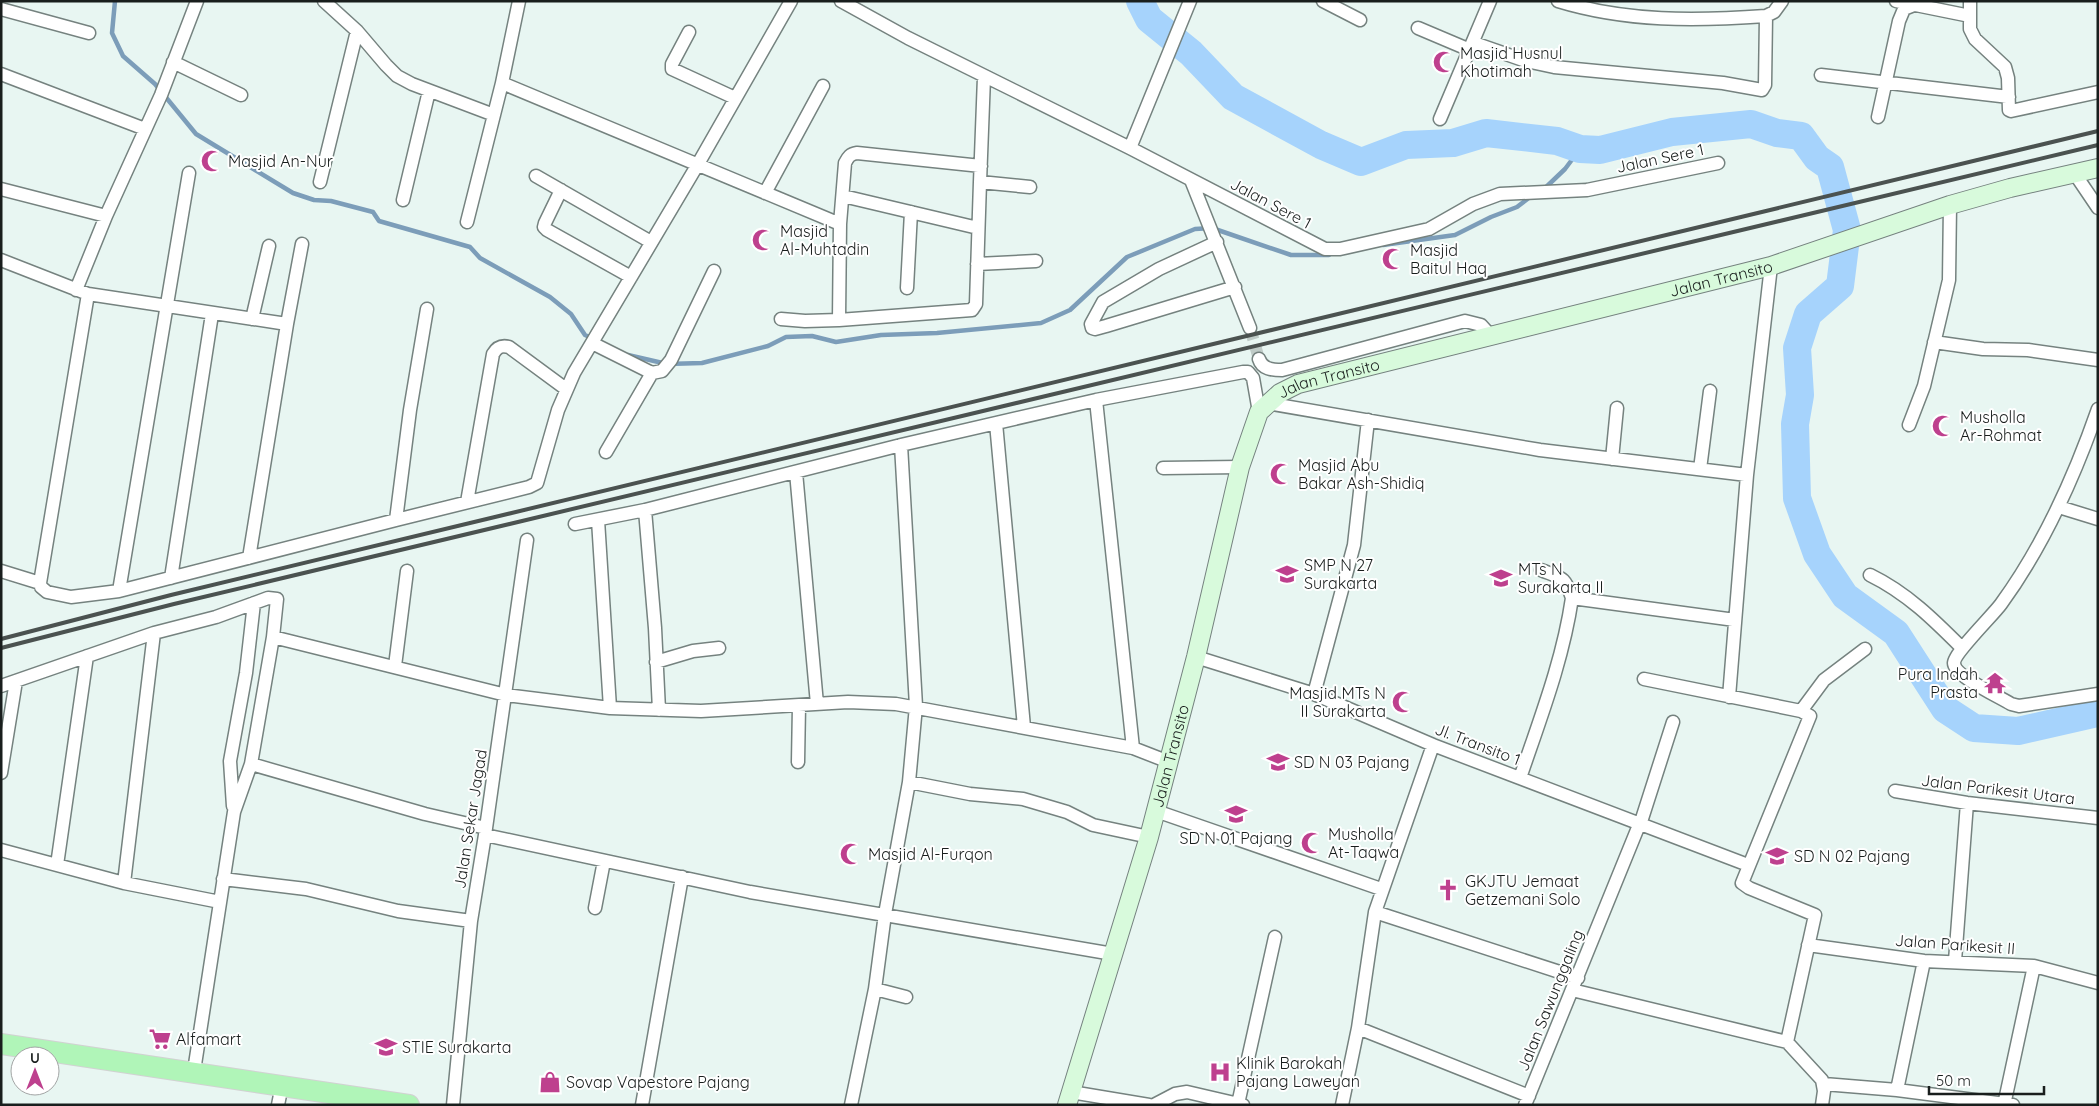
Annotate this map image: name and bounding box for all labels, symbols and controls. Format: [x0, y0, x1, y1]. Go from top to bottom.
place label: Masjid Husnul Khotimah [1460, 43, 1562, 81]
mosque icon: Masjid Husnul Khotimah [1431, 49, 1457, 75]
street label: Jalan Sere 1 [1614, 139, 1706, 177]
mosque icon: Masjid An-Nur [199, 148, 225, 174]
place label: Masjid An-Nur [228, 151, 333, 171]
street label: Jalan Sere 1 [1227, 173, 1315, 233]
place label: Masjid Al-Muhtadin [780, 221, 869, 259]
mosque icon: Masjid Al-Muhtadin [750, 227, 776, 253]
place label: Masjid Baitul Haq [1410, 240, 1487, 278]
mosque icon: Masjid Baitul Haq [1380, 246, 1406, 272]
street label: Jalan Transito [1667, 256, 1775, 301]
street label: Jalan Transito [1274, 354, 1382, 403]
place label: Musholla Ar-Rohmat [1960, 407, 2042, 445]
mosque icon: Musholla Ar-Rohmat [1930, 413, 1956, 439]
place label: Masjid Abu Bakar Ash-Shidiq [1298, 455, 1424, 493]
mosque icon: Masjid Abu Bakar Ash-Shidiq [1268, 461, 1294, 487]
place label: SMP N 27 Surakarta [1304, 555, 1377, 593]
place label: MTs N Surakarta II [1518, 559, 1604, 597]
school or university icon: SMP N 27 Surakarta [1274, 561, 1300, 587]
school or university icon: MTs N Surakarta II [1488, 565, 1514, 591]
place label: Pura Indah Prasta [1898, 664, 1978, 702]
temple icon: Pura Indah Prasta [1982, 670, 2008, 696]
place label: Masjid MTs N II Surakarta [1289, 683, 1386, 721]
mosque icon: Masjid MTs N II Surakarta [1390, 689, 1416, 715]
street label: Jalan Transito [1147, 702, 1193, 810]
street label: Jl. Transito 1 [1432, 719, 1524, 769]
street label: Jalan Sekar Jagad [449, 748, 491, 890]
school or university icon: SD N 03 Pajang [1265, 749, 1291, 775]
place label: SD N 03 Pajang [1294, 752, 1410, 772]
street label: Jalan Parikesit Utara [1920, 770, 2076, 808]
school or university icon: SD N 01 Pajang [1223, 801, 1249, 827]
place label: Musholla At-Taqwa [1328, 824, 1399, 862]
place label: SD N 01 Pajang [1179, 828, 1293, 848]
mosque icon: Musholla At-Taqwa [1299, 830, 1325, 856]
mosque icon: Masjid Al-Furqon [838, 841, 864, 867]
school or university icon: SD N 02 Pajang [1764, 843, 1790, 869]
place label: Masjid Al-Furqon [868, 844, 993, 864]
place label: SD N 02 Pajang [1794, 846, 1910, 866]
place label: GKJTU Jemaat Getzemani Solo [1465, 871, 1580, 909]
church icon: GKJTU Jemaat Getzemani Solo [1435, 877, 1461, 903]
street label: Jalan Sawunggaling [1512, 926, 1588, 1074]
street label: Jalan Parikesit II [1894, 930, 2016, 958]
supermarket icon: Alfamart [147, 1026, 173, 1052]
place label: Alfamart [176, 1029, 241, 1049]
school or university icon: STIE Surakarta [373, 1034, 399, 1060]
place label: STIE Surakarta [402, 1037, 511, 1057]
north arrow [10, 1046, 60, 1096]
text: U [30, 1049, 40, 1067]
place label: Klinik Barokah Pajang Laweyan [1236, 1053, 1360, 1091]
hospital icon: Klinik Barokah Pajang Laweyan [1207, 1059, 1233, 1085]
scale bar [1929, 1064, 2044, 1096]
shop icon: Sovap Vapestore Pajang [537, 1069, 563, 1095]
text: 50 m [1936, 1071, 1971, 1090]
place label: Sovap Vapestore Pajang [566, 1072, 750, 1092]

